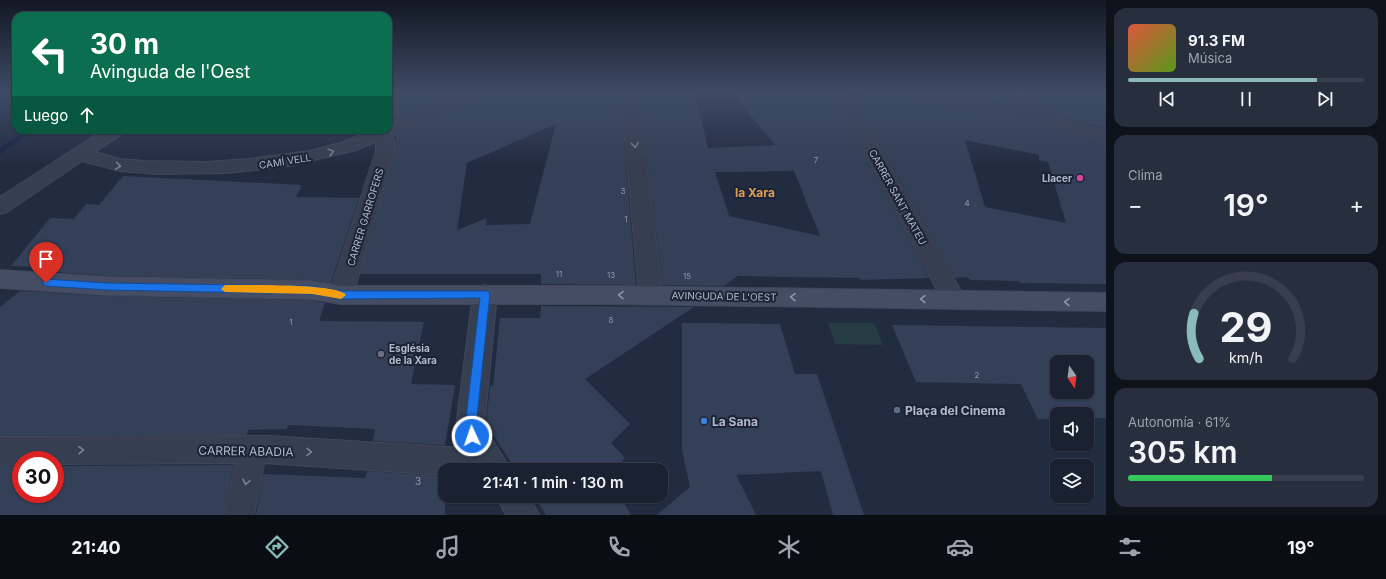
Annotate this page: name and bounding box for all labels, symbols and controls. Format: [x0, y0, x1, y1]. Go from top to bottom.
text: 30 m [90, 27, 159, 61]
icon: left [24, 28, 76, 80]
text: 91.3 FM [1188, 31, 1245, 50]
text: Música [1188, 50, 1232, 66]
text: Avinguda de l'Oest [90, 61, 250, 82]
icon: previous [1156, 88, 1178, 110]
icon: pause [1235, 88, 1257, 110]
icon: next [1314, 88, 1336, 110]
icon: ahead [76, 104, 98, 126]
text: Luego [24, 106, 68, 125]
one-way arrow [630, 142, 639, 148]
street label: CARRER SANT MATEU [867, 147, 929, 247]
one-way arrow [327, 148, 334, 157]
street label: CAMÍ VELL [258, 150, 312, 171]
house number: 7 [814, 155, 819, 165]
one-way arrow [115, 161, 121, 169]
street label: CARRER GARROFERS [344, 167, 386, 267]
text: Clima [1128, 167, 1162, 183]
place label: Llacer [1042, 172, 1072, 184]
marker: Llacer [1075, 173, 1085, 183]
district label: la Xara [735, 185, 775, 200]
house number: 3 [621, 186, 626, 196]
text: 19° [1223, 187, 1269, 223]
text: − [1128, 192, 1143, 218]
text: + [1349, 192, 1364, 218]
house number: 4 [964, 198, 970, 208]
house number: 1 [624, 214, 628, 224]
pin [29, 242, 63, 283]
icon: arrive [35, 248, 57, 270]
house number: 11 [556, 269, 562, 279]
house number: 13 [607, 270, 615, 280]
house number: 15 [683, 271, 691, 281]
street label: AVINGUDA DE L'OEST [671, 289, 777, 303]
one-way arrow [618, 291, 624, 299]
one-way arrow [790, 293, 796, 301]
one-way arrow [920, 295, 926, 303]
one-way arrow [1064, 298, 1070, 306]
text: 29 [1219, 302, 1273, 352]
house number: 8 [609, 315, 614, 325]
house number: 1 [289, 317, 293, 327]
place label: Església de la Xara [389, 342, 437, 366]
text: km/h [1229, 348, 1263, 365]
marker: Església de la Xara [376, 349, 386, 359]
north arrow [1050, 355, 1094, 399]
map controls [1050, 355, 1094, 503]
house number: 2 [975, 370, 980, 380]
place label: Plaça del Cinema [905, 403, 1005, 418]
marker: Plaça del Cinema [892, 405, 902, 415]
button: sound [1050, 407, 1094, 451]
place label: La Sana [712, 414, 758, 429]
text: Autonomía · 61% [1128, 414, 1231, 430]
position arrow [451, 415, 493, 457]
marker: La Sana [699, 416, 709, 426]
text: 305 km [1128, 434, 1237, 470]
street label: CARRER ABADIA [198, 443, 294, 459]
one-way arrow [78, 446, 84, 454]
one-way arrow [306, 448, 312, 457]
speed limit sign: 30 [12, 451, 64, 503]
button: layers [1050, 459, 1094, 503]
text: 21:41 · 1 min · 130 m [483, 473, 623, 492]
house number: 3 [415, 475, 421, 487]
one-way arrow [243, 479, 251, 485]
icon: directions [263, 533, 291, 561]
icon: music [434, 533, 462, 561]
icon: phone [605, 533, 633, 561]
icon: climate [775, 533, 803, 561]
icon: car [946, 533, 974, 561]
icon: filters [1116, 533, 1144, 561]
text: 21:40 [71, 537, 121, 558]
text: 19° [1287, 537, 1315, 558]

